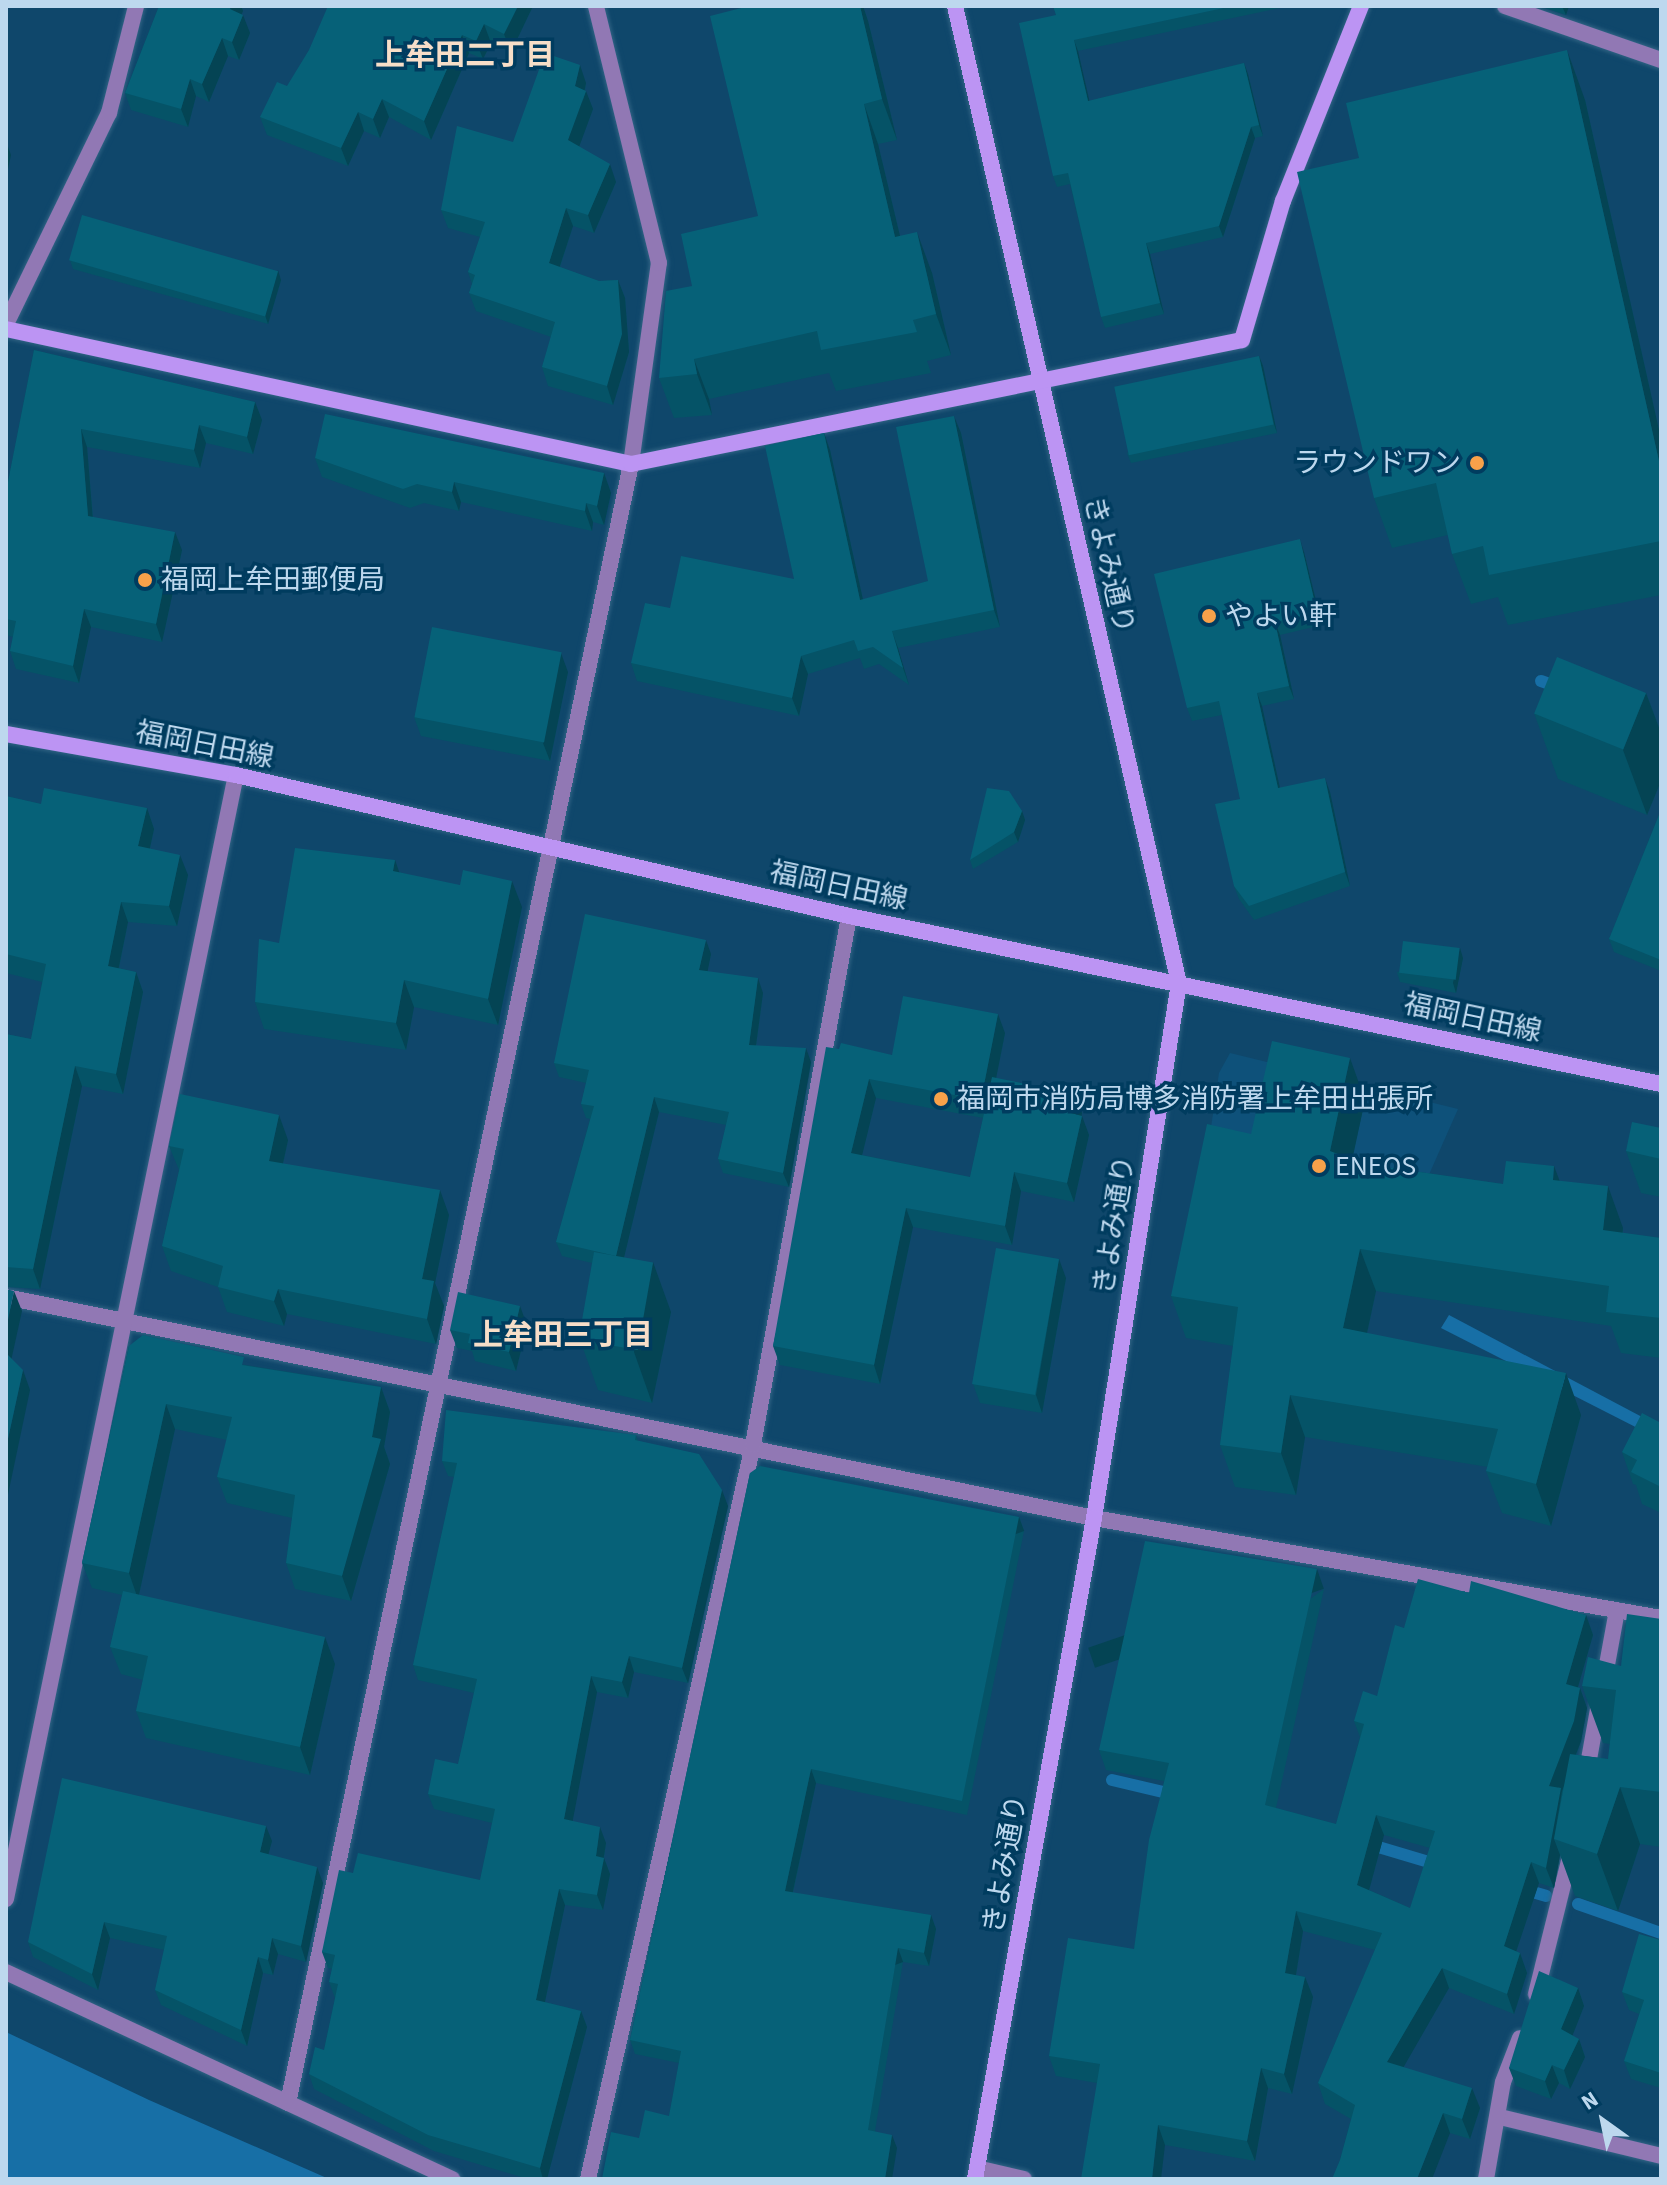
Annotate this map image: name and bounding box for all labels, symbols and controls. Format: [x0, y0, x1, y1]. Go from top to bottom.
district label: 上牟田二丁目 [375, 38, 555, 74]
place label: ラウンドワン [1293, 446, 1461, 480]
marker: ラウンドワン [1468, 454, 1486, 472]
street label: きよみ通り [1077, 493, 1141, 637]
place label: 福岡上牟田郵便局 [161, 563, 385, 597]
marker: 福岡上牟田郵便局 [136, 571, 154, 589]
place label: やよい軒 [1225, 599, 1337, 633]
marker: やよい軒 [1200, 607, 1218, 625]
street label: 福岡日田線 [133, 715, 277, 775]
street label: 福岡日田線 [767, 855, 911, 917]
street label: 福岡日田線 [1401, 987, 1545, 1049]
place label: 福岡市消防局博多消防署上牟田出張所 [957, 1082, 1433, 1116]
marker: 福岡市消防局博多消防署上牟田出張所 [932, 1090, 950, 1108]
place label: ENEOS [1335, 1149, 1416, 1183]
street label: きよみ通り [1086, 1153, 1142, 1297]
marker: ENEOS [1310, 1157, 1328, 1175]
district label: 上牟田三丁目 [473, 1318, 653, 1354]
street label: きよみ通り [976, 1792, 1034, 1936]
north arrow [1563, 2081, 1643, 2161]
text: N [1575, 2083, 1605, 2118]

